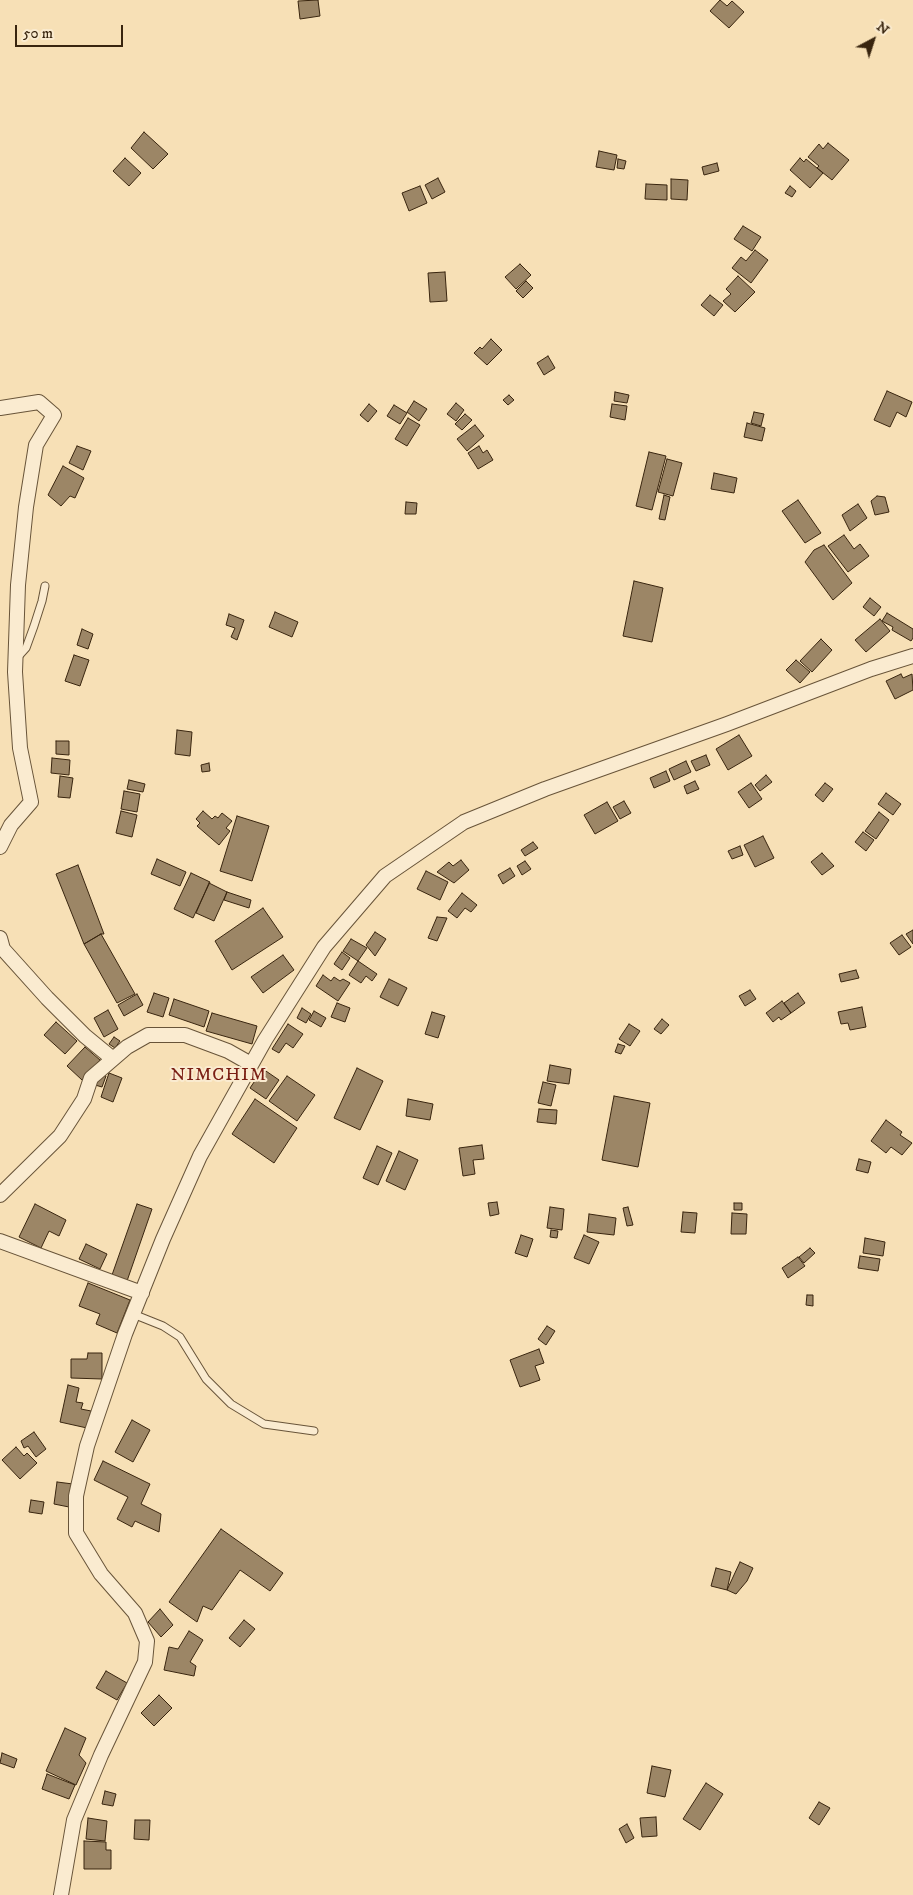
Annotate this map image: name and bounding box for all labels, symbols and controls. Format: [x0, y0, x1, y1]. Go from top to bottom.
scale bar [18, 15, 125, 47]
north arrow [848, 15, 898, 65]
text: N [872, 18, 893, 39]
text: 50 m [23, 24, 53, 43]
district label: NIMCHIM [170, 1065, 268, 1087]

